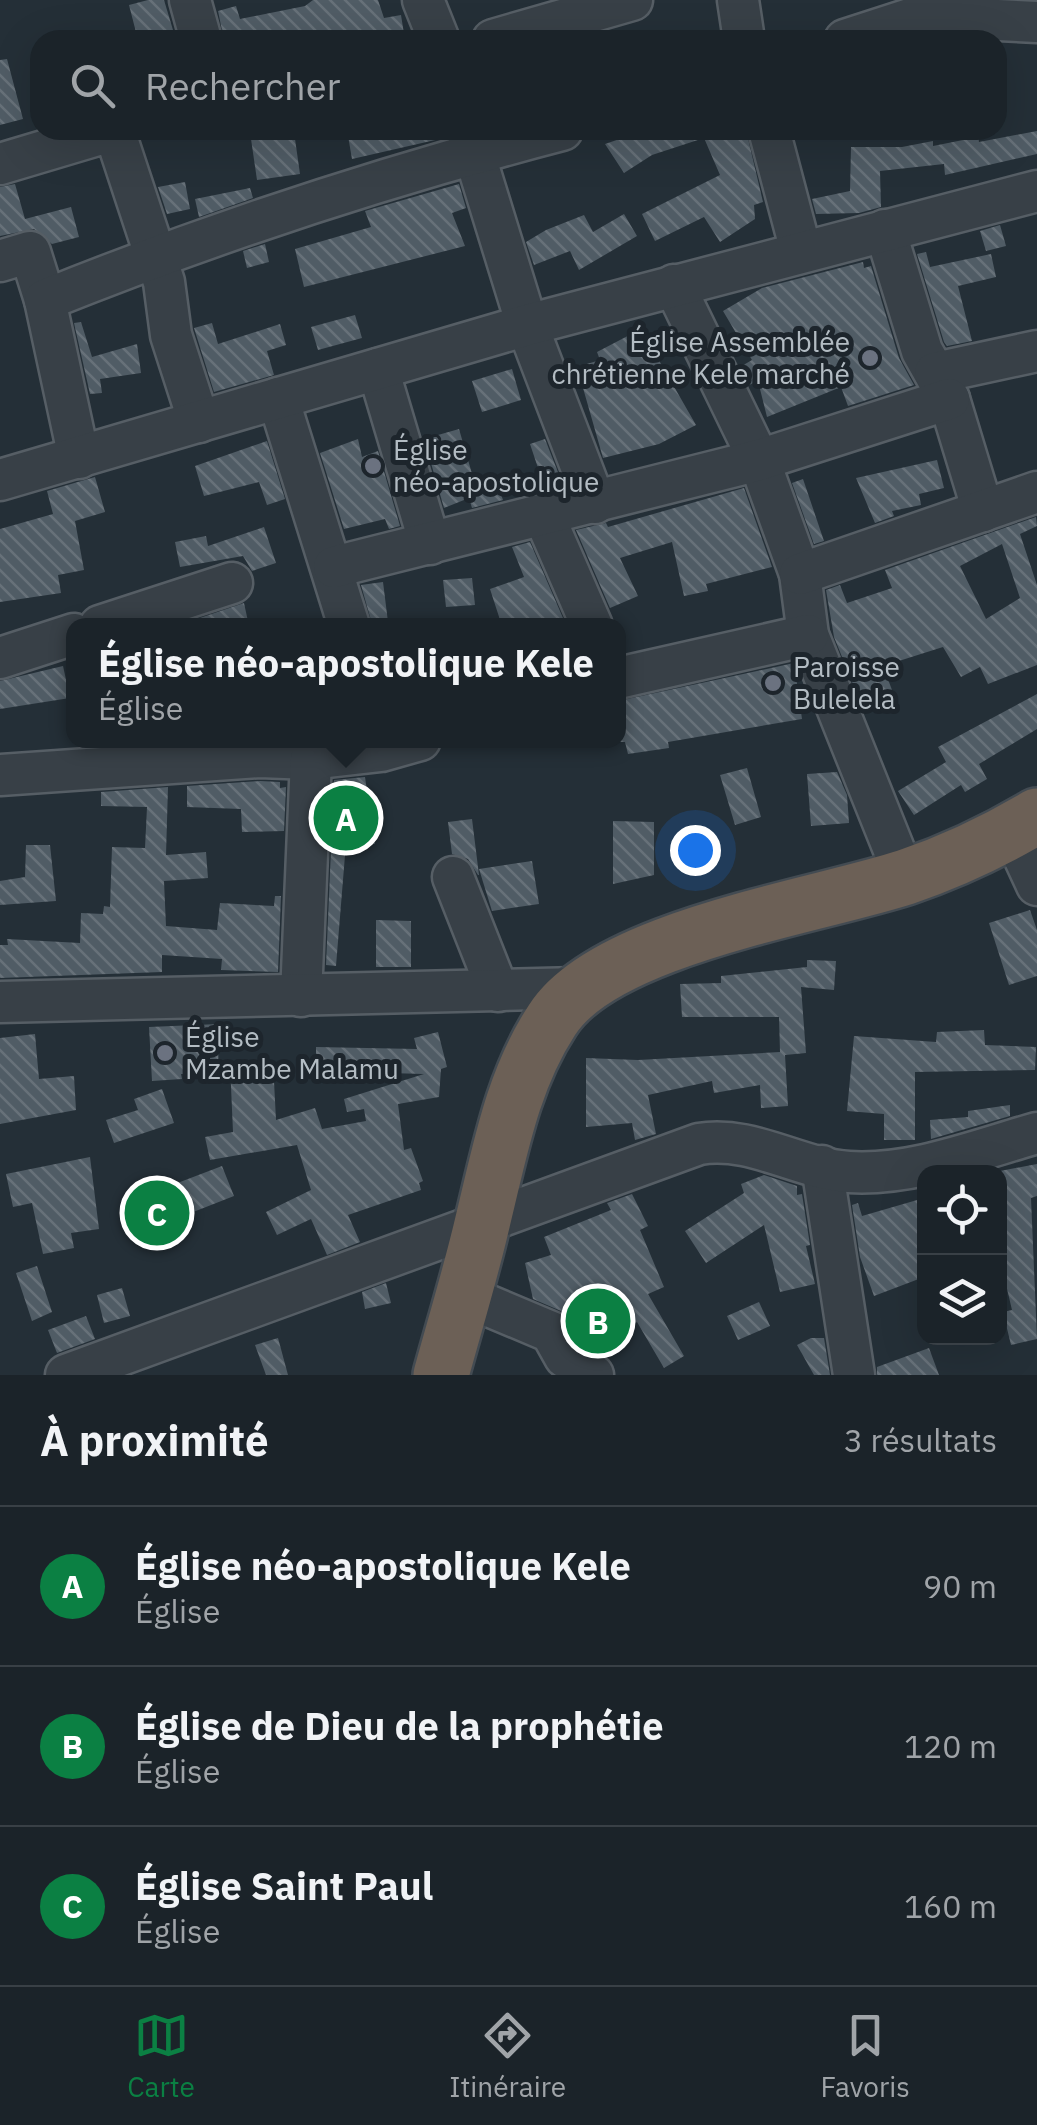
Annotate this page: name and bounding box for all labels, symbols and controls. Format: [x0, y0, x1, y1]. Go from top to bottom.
search box [30, 30, 1007, 140]
icon: search [65, 58, 120, 113]
text: Rechercher [145, 61, 340, 110]
place label: Église Assemblée chrétienne Kele marché [552, 323, 850, 392]
marker: Église Assemblée chrétienne Kele marché [859, 347, 881, 369]
place label: Église néo-apostolique [393, 431, 599, 500]
marker: Église néo-apostolique [362, 455, 384, 477]
popup [66, 618, 626, 748]
text: Église néo-apostolique Kele [98, 638, 594, 687]
place label: Paroisse Bulelela [793, 648, 900, 717]
marker: Paroisse Bulelela [762, 672, 784, 694]
text: Église [98, 687, 183, 729]
pin: A [314, 780, 378, 856]
your location [670, 825, 721, 876]
place label: Église Mzambe Malamu [185, 1018, 399, 1087]
marker: Église Mzambe Malamu [154, 1042, 176, 1064]
map controls [917, 1165, 1007, 1345]
button: locate [917, 1165, 1007, 1255]
pin: C [124, 1176, 190, 1250]
button: layers [917, 1255, 1007, 1345]
pin: B [566, 1284, 630, 1358]
text: À proximité [40, 1413, 269, 1468]
text: 3 résultats [844, 1419, 997, 1461]
text: Église néo-apostolique Kele [135, 1541, 631, 1590]
text: A [62, 1565, 83, 1607]
text: 90 m [923, 1565, 997, 1607]
text: Église [135, 1590, 220, 1632]
text: Église de Dieu de la prophétie [135, 1701, 664, 1750]
text: B [62, 1725, 83, 1767]
text: 120 m [904, 1725, 997, 1767]
text: Église [135, 1750, 220, 1792]
text: Église Saint Paul [135, 1861, 433, 1910]
text: C [62, 1885, 83, 1927]
text: 160 m [904, 1885, 997, 1927]
text: Église [135, 1910, 220, 1952]
tab: Carte [127, 2008, 195, 2105]
tab: Itinéraire [449, 2008, 566, 2105]
tab: Favoris [820, 2008, 910, 2105]

